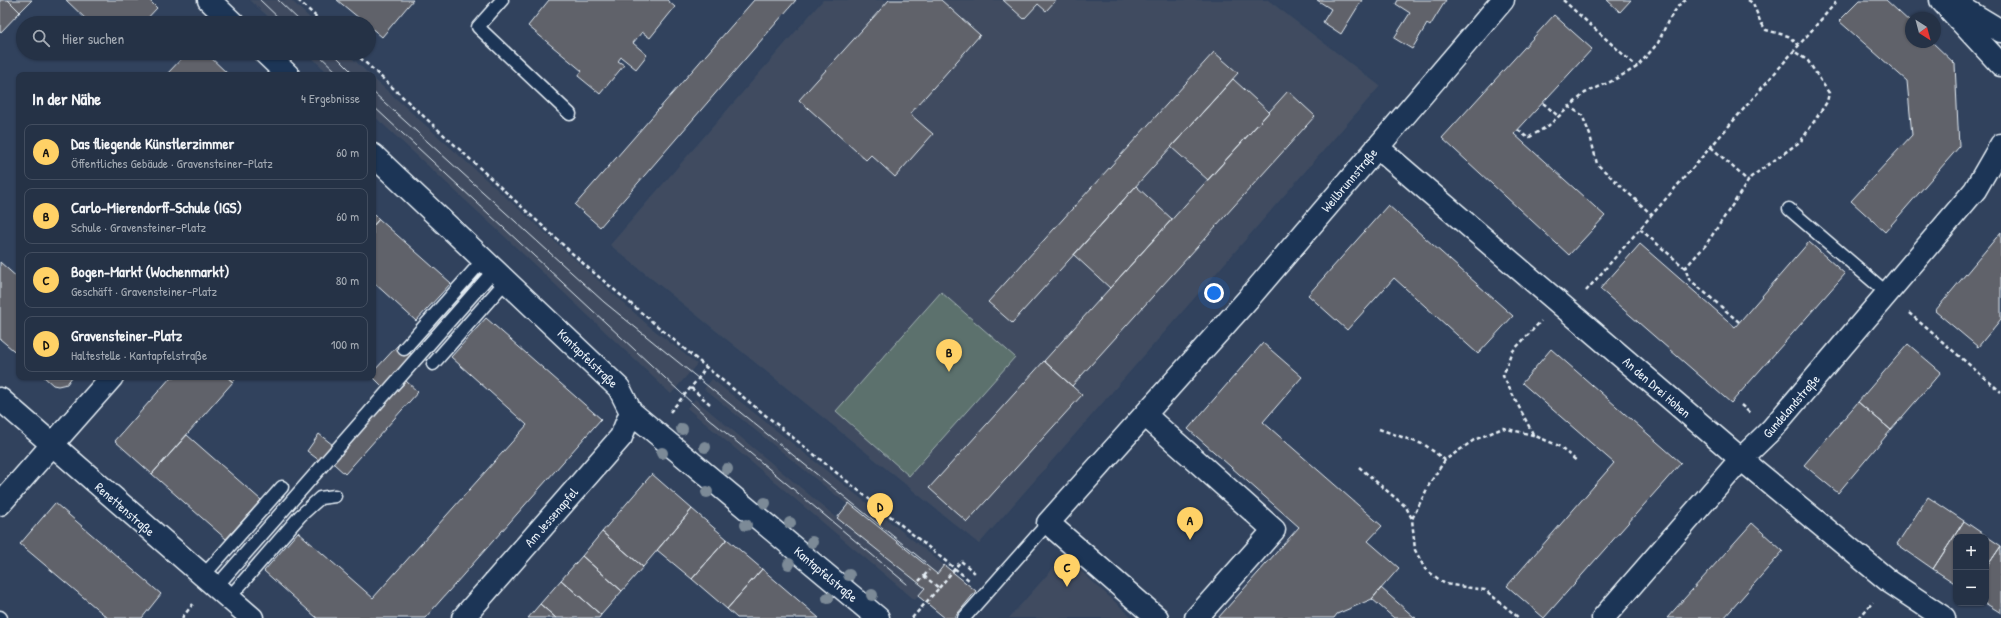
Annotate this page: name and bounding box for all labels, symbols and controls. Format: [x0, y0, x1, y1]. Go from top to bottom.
north arrow [1905, 12, 1941, 48]
search box [16, 16, 376, 60]
icon: search [30, 27, 52, 49]
text: Hier suchen [62, 28, 124, 49]
text: In der Nähe [32, 87, 101, 110]
text: 4 Ergebnisse [301, 89, 360, 107]
text: Das fliegende Künstlerzimmer [71, 133, 234, 154]
text: A [43, 143, 49, 161]
text: 60 m [336, 143, 359, 161]
street label: Weilbrunnstraße [1317, 144, 1381, 216]
text: Öffentliches Gebäude · Gravensteiner-Platz [71, 154, 273, 172]
text: Carlo-Mierendorff-Schule (IGS) [71, 197, 242, 218]
text: B [43, 207, 49, 225]
text: 60 m [336, 207, 359, 225]
text: Schule · Gravensteiner-Platz [71, 218, 206, 236]
text: Bogen-Markt (Wochenmarkt) [71, 261, 229, 282]
text: C [42, 271, 50, 289]
text: 80 m [336, 271, 359, 289]
text: Geschäft · Gravensteiner-Platz [71, 282, 217, 300]
your location [1204, 283, 1224, 303]
street label: Kantapfelstraße [554, 324, 622, 392]
text: Gravensteiner-Platz [71, 325, 182, 346]
text: D [43, 335, 49, 353]
text: 100 m [331, 335, 359, 353]
pin: B [936, 339, 962, 372]
text: Haltestelle · Kantapfelstraße [71, 346, 207, 364]
street label: An den Drei Hohen [1619, 353, 1695, 422]
street label: Gundelandstraße [1758, 370, 1824, 442]
street label: Renettenstraße [91, 478, 159, 540]
street label: Am Jessenapfel [520, 483, 582, 551]
pin: D [867, 493, 893, 526]
pin: A [1177, 507, 1203, 540]
map controls [1953, 534, 1989, 606]
button: + [1953, 534, 1989, 570]
street label: Kantapfelstraße [790, 542, 862, 606]
pin: C [1054, 554, 1080, 587]
button: − [1953, 570, 1989, 606]

